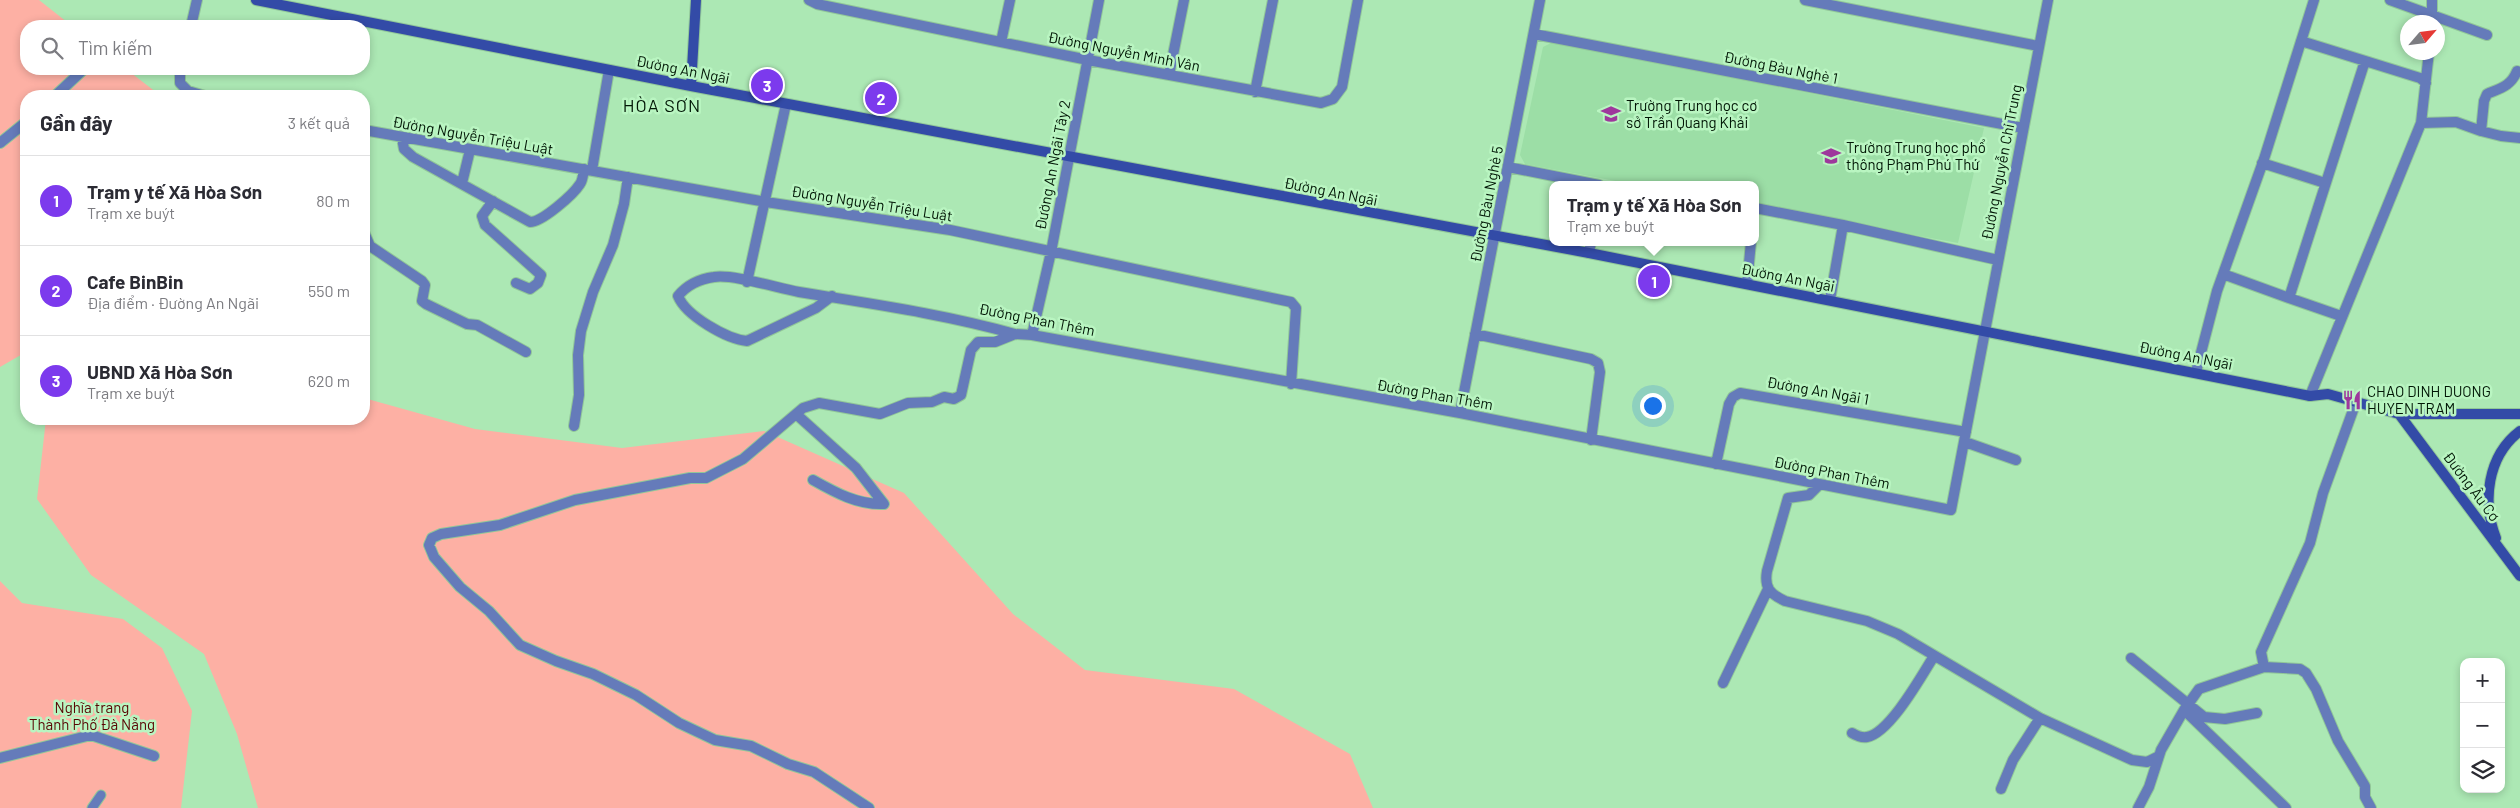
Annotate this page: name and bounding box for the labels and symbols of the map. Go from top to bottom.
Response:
north arrow [2400,15,2445,60]
street label: Đường Nguyễn Minh Vân [1046,27,1202,75]
street label: Đường Bàu Nghè 1 [1723,47,1839,87]
street label: Đường An Ngãi [635,51,731,87]
pin: 3 [751,66,783,104]
pin: 2 [865,79,897,117]
street label: Đường Nguyễn Chí Trung [1977,83,2025,241]
district label: HÒA SƠN [623,94,701,116]
place label: Trường Trung học cơ sở Trần Quang Khải [1626,96,1757,131]
street label: Đường An Ngãi Tây 2 [1031,99,1073,231]
school or university icon: Trường Trung học cơ sở Trần Quang Khải [1600,103,1622,125]
street label: Đường Nguyễn Triệu Luật [391,112,555,158]
place label: Trường Trung học phổ thông Phạm Phú Thứ [1846,138,1986,173]
street label: Đường Bàu Nghè 5 [1466,144,1506,264]
school or university icon: Trường Trung học phổ thông Phạm Phú Thứ [1820,145,1842,167]
street label: Đường An Ngãi [1283,173,1379,209]
street label: Đường Nguyễn Triệu Luật [790,181,954,225]
street label: Đường An Ngãi [1740,259,1836,295]
pin: 1 [1638,262,1670,300]
street label: Đường Phan Thêm [977,299,1097,339]
street label: Đường An Ngãi [2138,337,2234,373]
street label: Đường An Ngãi 1 [1766,372,1870,408]
street label: Đường Phan Thêm [1375,375,1495,413]
place label: CHAO DINH DUONG HUYEN TRAM [2367,382,2491,417]
restaurant icon: CHAO DINH DUONG HUYEN TRAM [2341,389,2363,411]
your location [1640,393,1666,419]
street label: Đường Âu Cơ [2440,448,2504,524]
street label: Đường Phan Thêm [1772,452,1892,492]
park label: Nghĩa trang Thành Phố Đà Nẵng [29,698,155,733]

